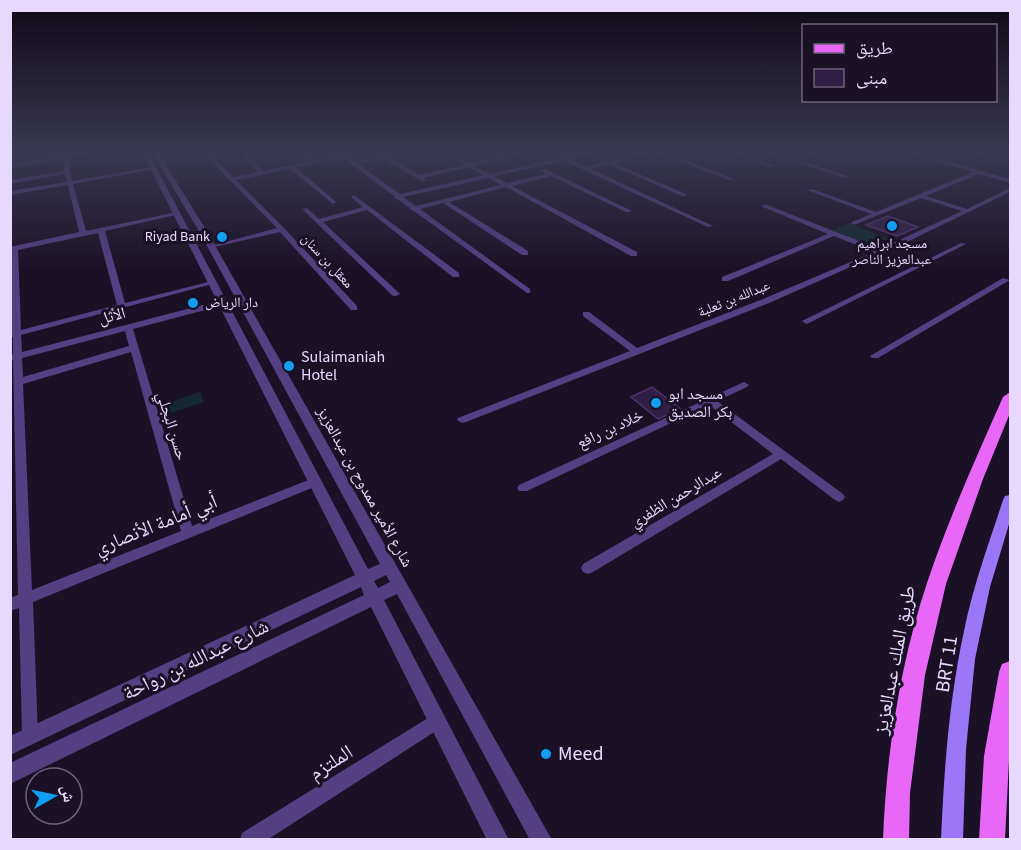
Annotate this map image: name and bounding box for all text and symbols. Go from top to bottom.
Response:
legend [802,24,997,102]
text: طريق [856,36,893,61]
text: مبنى [856,66,887,91]
marker: مسجد ابراهيم عبدالعزيز الناصر [885,219,899,233]
place label: Riyad Bank [145,227,210,247]
street label: معقل بن سنان [296,229,358,293]
marker: Riyad Bank [215,230,229,244]
place label: مسجد ابراهيم عبدالعزيز الناصر [851,234,932,270]
street label: عبدالله بن ثعلبة [695,276,773,322]
place label: دار الرياض [205,293,258,313]
marker: دار الرياض [186,296,200,310]
street label: الأثل [96,302,128,330]
place label: Sulaimaniah Hotel [301,346,385,386]
marker: Sulaimaniah Hotel [282,359,296,373]
place label: مسجد ابو بكر الصديق [668,383,732,423]
street label: حسن البجلي [150,389,193,463]
marker: مسجد ابو بكر الصديق [649,396,663,410]
street label: شارع الأمير ممدوح بن عبدالعزيز [311,402,418,571]
street label: خلاد بن رافع [573,404,647,454]
street label: عبدالرحمن الظفري [626,461,726,534]
street label: أبي أمامة الأنصاري [90,488,222,563]
street label: طريق الملك عبدالعزيز [867,583,923,738]
street label: شارع عبدالله بن رواحة [118,613,274,707]
street label: BRT 11 [929,633,965,695]
street label: الملتزم [304,739,358,787]
place label: Meed [558,740,603,768]
marker: Meed [539,747,553,761]
north arrow [24,766,84,826]
text: ش [56,784,80,804]

